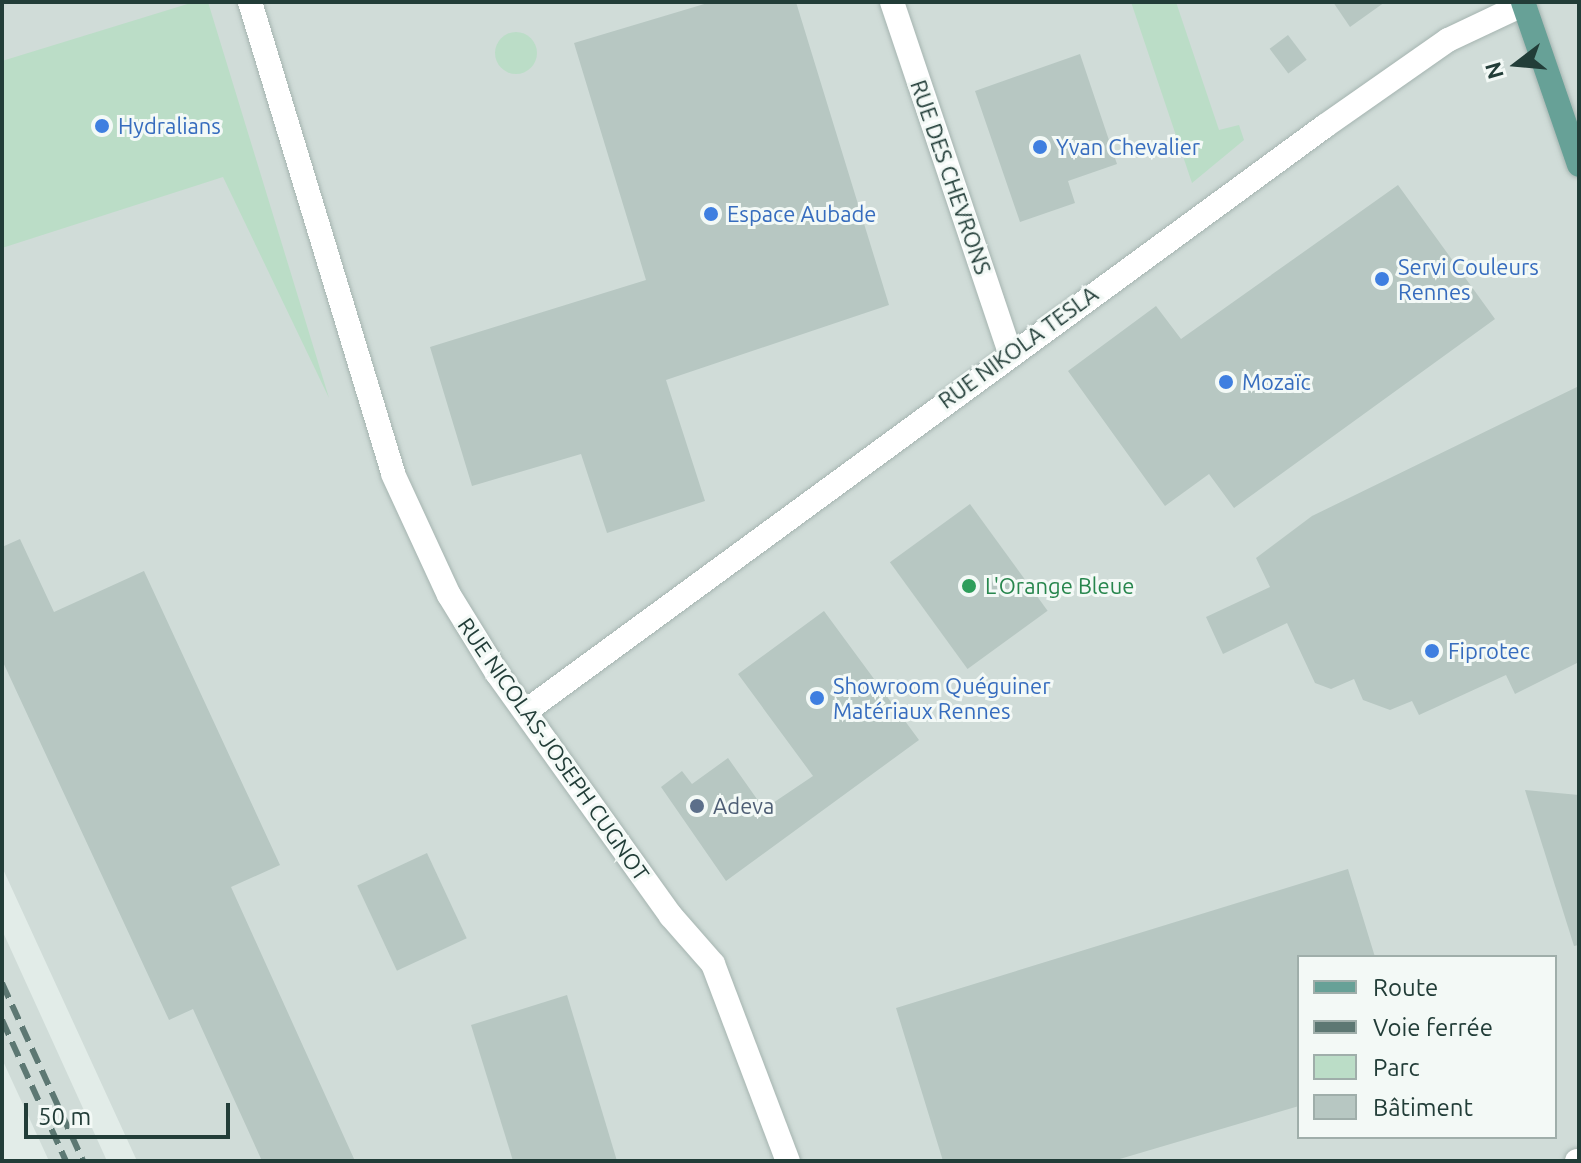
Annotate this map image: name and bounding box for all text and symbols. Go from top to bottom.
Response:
north arrow [1477,24,1557,104]
text: N [1479,59,1508,82]
street label: RUE DES CHEVRONS [905,76,997,278]
place label: Hydralians [118,113,221,139]
marker: Hydralians [93,117,111,135]
place label: Yvan Chevalier [1056,134,1200,160]
marker: Yvan Chevalier [1031,138,1049,156]
place label: Espace Aubade [727,201,876,227]
marker: Espace Aubade [702,205,720,223]
place label: Servi Couleurs Rennes [1398,253,1539,304]
marker: Servi Couleurs Rennes [1373,270,1391,288]
street label: RUE NIKOLA TESLA [933,280,1103,414]
place label: Mozaïc [1242,369,1311,395]
marker: Mozaïc [1217,373,1235,391]
place label: L'Orange Bleue [985,573,1134,599]
marker: L'Orange Bleue [960,577,978,595]
street label: RUE NICOLAS-JOSEPH CUGNOT [453,612,655,886]
place label: Fiprotec [1448,638,1530,664]
marker: Fiprotec [1423,642,1441,660]
place label: Showroom Quéguiner Matériaux Rennes [833,672,1050,724]
marker: Showroom Quéguiner Matériaux Rennes [808,689,826,707]
place label: Adeva [713,793,774,819]
marker: Adeva [688,797,706,815]
legend [1297,955,1557,1139]
text: Route [1373,974,1438,1001]
text: Voie ferrée [1373,1014,1493,1041]
text: Parc [1373,1054,1420,1081]
scale bar [28,1087,234,1137]
text: Bâtiment [1373,1094,1473,1121]
text: 50 m [38,1103,91,1130]

